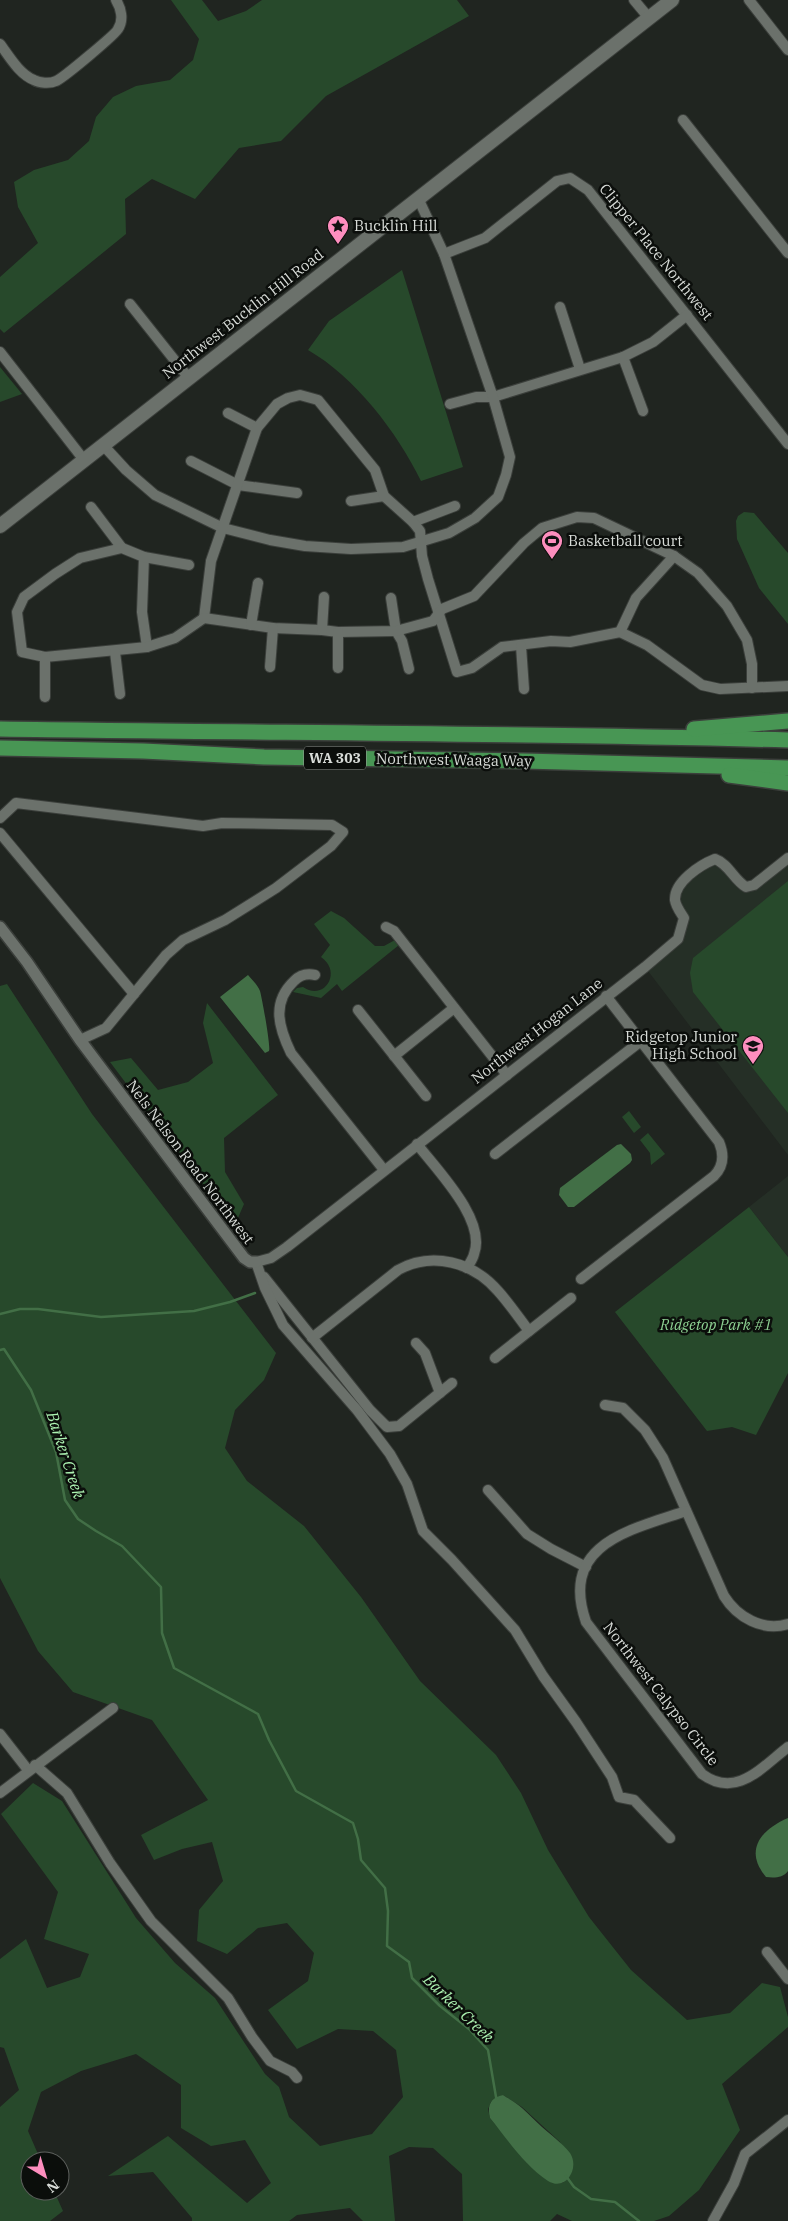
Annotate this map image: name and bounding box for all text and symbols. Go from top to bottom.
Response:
street label: Clipper Place Northwest [595,180,717,324]
place icon: Bucklin Hill [326,214,350,245]
place label: Bucklin Hill [354,216,438,235]
street label: Northwest Bucklin Hill Road [158,245,327,383]
sports icon: Basketball court [540,529,564,560]
place label: Basketball court [568,531,683,550]
road number: WA 303 [304,746,366,770]
street label: Northwest Waaga Way [376,749,532,770]
street label: Northwest Hogan Lane [467,973,606,1088]
place label: Ridgetop Junior High School [625,1027,737,1063]
school or university icon: Ridgetop Junior High School [741,1034,765,1065]
street label: Nels Nelson Road Northwest [122,1076,258,1248]
park label: Ridgetop Park #1 [659,1315,772,1334]
water label: Barker Creek [42,1408,90,1502]
street label: Northwest Calypso Circle [599,1618,723,1769]
water label: Barker Creek [419,1969,499,2047]
north arrow [20,2151,70,2201]
text: N [43,2176,63,2197]

